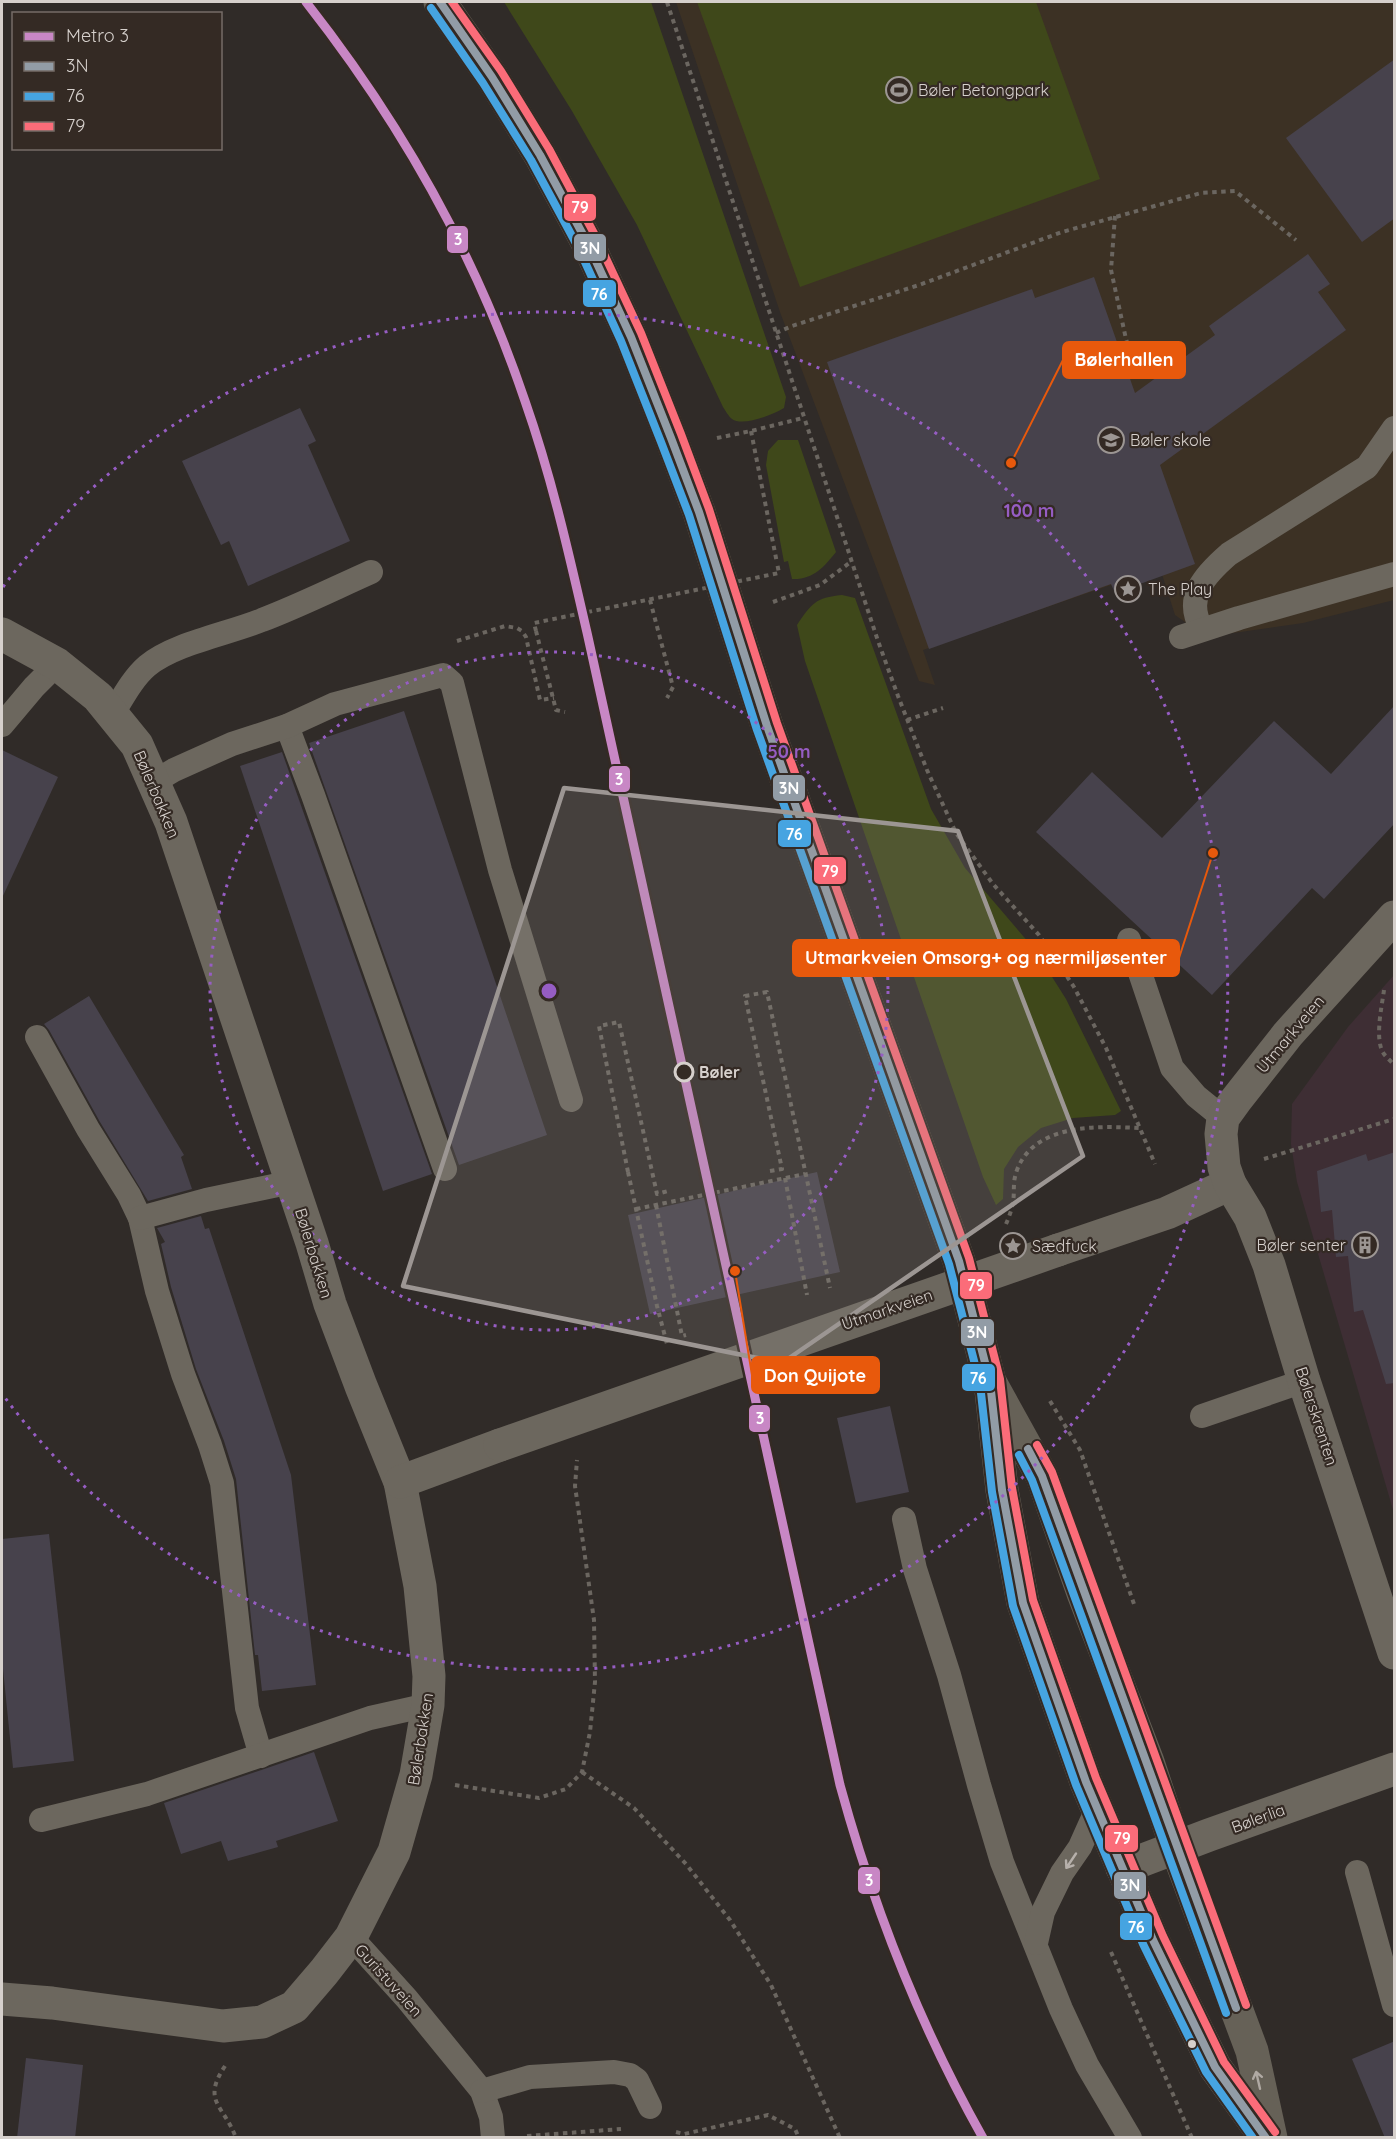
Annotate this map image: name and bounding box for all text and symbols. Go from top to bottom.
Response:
legend [12,12,222,150]
text: Metro 3 [66,24,129,47]
text: 3N [66,54,89,77]
sports icon: Bøler Betongpark [884,75,914,105]
place label: Bøler Betongpark [918,80,1049,100]
text: 76 [66,84,85,107]
text: 79 [66,114,85,137]
line badge: 79 [563,193,597,222]
text: 79 [571,197,589,217]
line badge: 3 [446,225,469,254]
text: 3 [454,229,462,249]
line badge: 3N [573,233,607,262]
text: 3N [580,238,600,258]
line badge: 76 [582,279,617,308]
text: 76 [590,284,608,304]
callout: Bølerhallen [1063,342,1185,378]
text: Bølerhallen [1075,348,1173,371]
school or university icon: Bøler skole [1096,425,1126,455]
place label: Bøler skole [1130,430,1211,450]
text: 100 m [1004,499,1054,522]
place icon: The Play [1113,574,1143,604]
place label: The Play [1148,579,1212,599]
text: 50 m [767,740,811,763]
street label: Bølerbakken [130,747,184,841]
line badge: 3 [608,765,631,793]
text: 3 [615,769,623,789]
line badge: 3N [772,774,806,802]
text: 3N [779,778,799,798]
line badge: 76 [777,819,812,848]
text: 76 [785,824,803,844]
line badge: 79 [813,856,847,885]
text: 79 [821,861,839,881]
callout: Utmarkveien Omsorg+ og nærmiljøsenter [793,940,1179,976]
text: Utmarkveien Omsorg+ og nærmiljøsenter [805,946,1167,969]
centre of rings [539,981,559,1001]
street label: Utmarkveien [1252,991,1328,1077]
marker: Bøler [674,1062,694,1082]
place label: Bøler [699,1062,740,1082]
street label: Bølerbakken [291,1206,337,1300]
building icon: Bøler senter [1350,1230,1380,1260]
place icon: Sædfuck [998,1231,1028,1261]
place label: Bøler senter [1256,1235,1346,1255]
place label: Sædfuck [1032,1236,1097,1256]
line badge: 79 [959,1271,993,1300]
text: 79 [967,1275,985,1295]
street label: Utmarkveien [839,1284,935,1334]
line badge: 3N [960,1318,995,1347]
text: 3N [967,1322,987,1342]
callout: Don Quijote [752,1357,879,1393]
line badge: 76 [961,1363,996,1392]
text: Don Quijote [764,1364,866,1387]
street label: Bølerskrenten [1292,1364,1342,1468]
text: 76 [969,1368,987,1388]
line badge: 3 [748,1404,771,1433]
text: 3 [756,1408,764,1428]
street label: Bølerbakken [403,1691,437,1787]
street label: Bølerlia [1228,1799,1288,1837]
line badge: 79 [1104,1824,1139,1853]
text: 79 [1113,1828,1131,1848]
one-way arrow [1064,1852,1077,1869]
line badge: 3 [857,1866,881,1895]
text: 3 [865,1870,873,1890]
line badge: 3N [1113,1871,1147,1900]
text: 3N [1120,1875,1140,1895]
line badge: 76 [1119,1912,1153,1941]
text: 76 [1127,1917,1145,1937]
street label: Guristuveien [351,1940,427,2020]
unlabelled marker [1186,2038,1198,2050]
one-way arrow [1252,2071,1264,2090]

